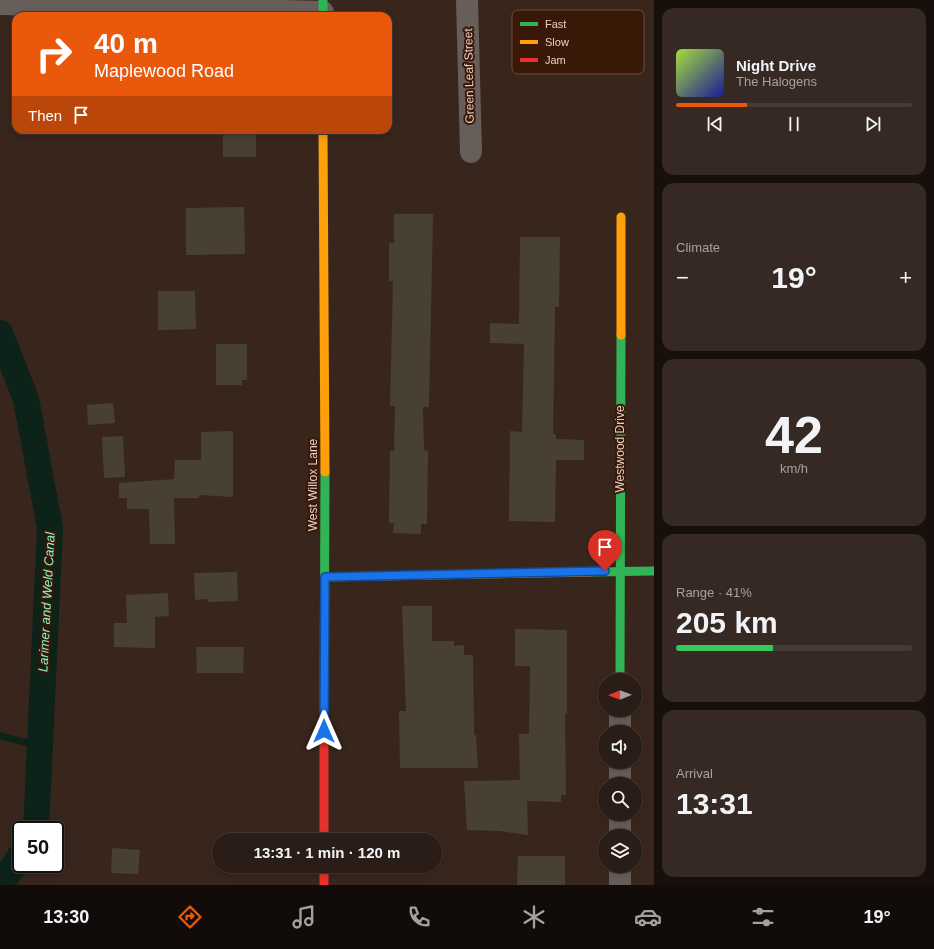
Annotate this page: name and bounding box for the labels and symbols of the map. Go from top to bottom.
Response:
legend [512,10,644,74]
text: Fast [545,18,566,30]
street label: Green Leaf Street [461,28,477,124]
text: Slow [545,36,569,48]
text: Jam [545,54,566,66]
street label: Westwood Drive [613,405,627,493]
street label: West Willox Lane [306,438,320,531]
pin [588,530,622,571]
water label: Larimer and Weld Canal [35,531,58,672]
north arrow [598,673,642,717]
position arrow [303,710,345,752]
speed limit sign: 50 [12,821,64,873]

